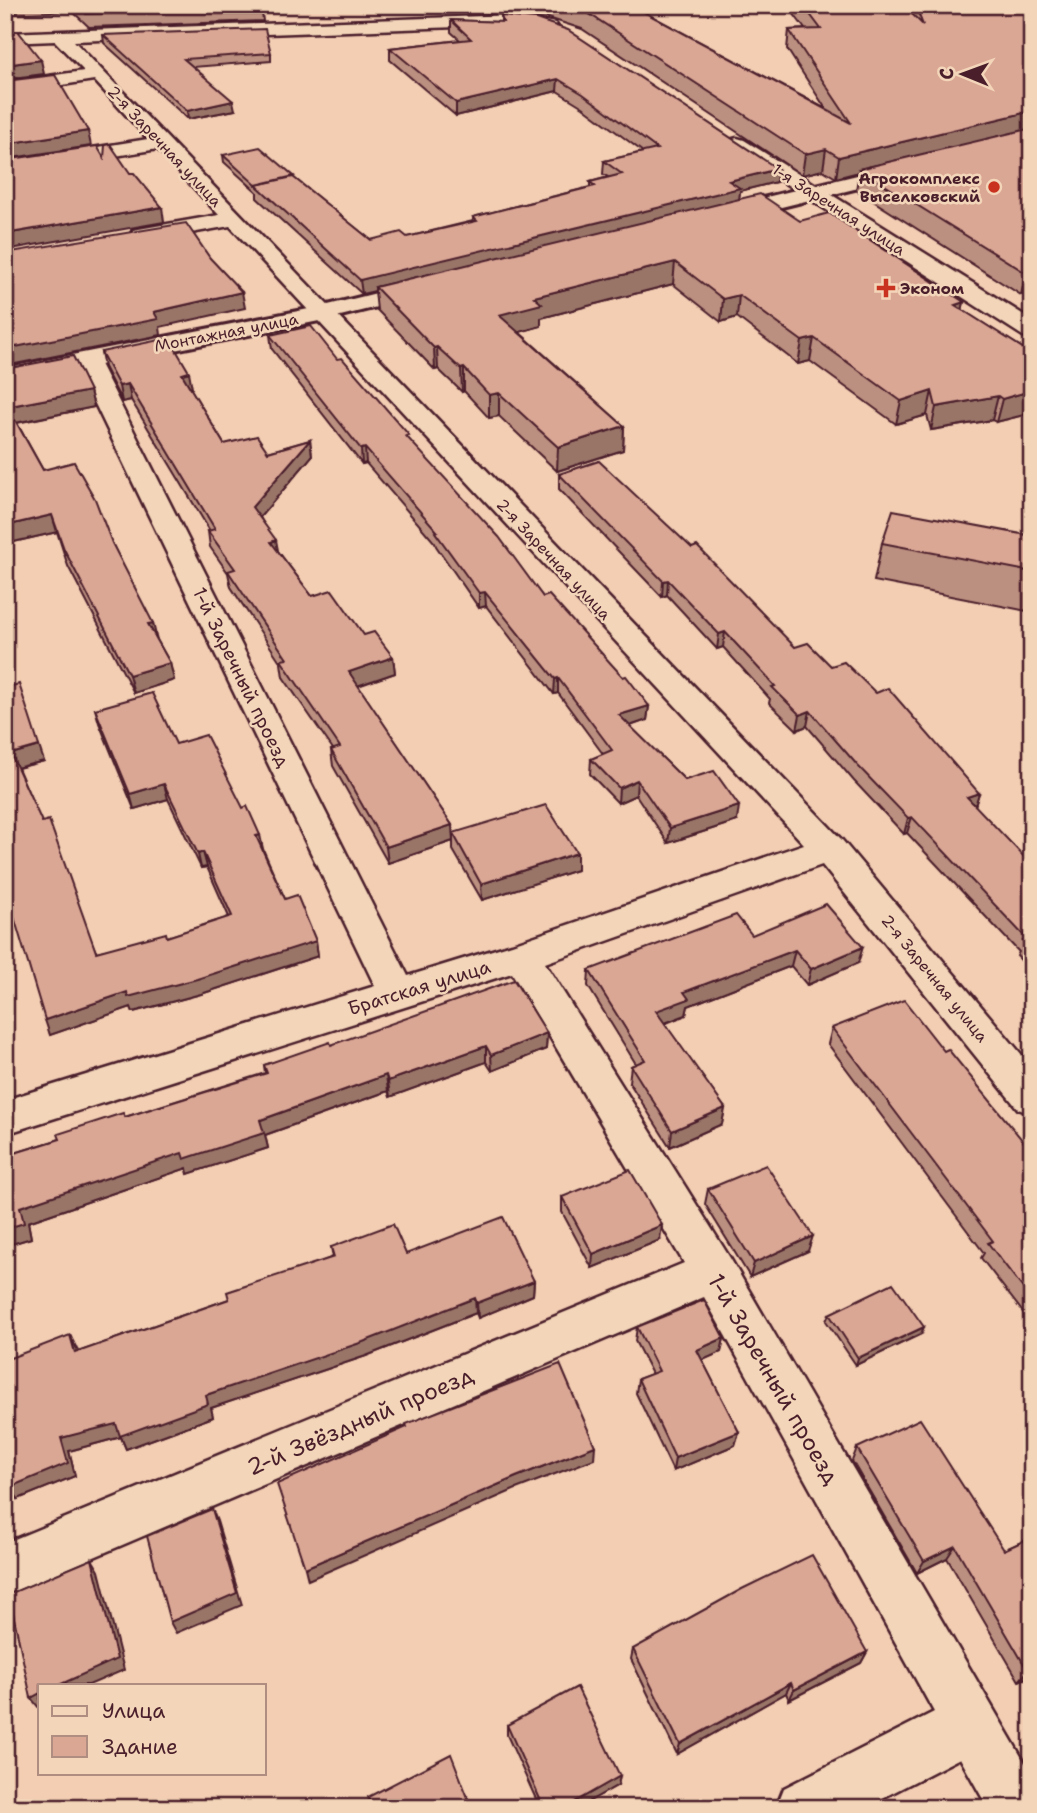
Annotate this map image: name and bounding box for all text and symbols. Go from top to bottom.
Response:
north arrow [928,38,998,108]
text: С [934,68,959,80]
street label: 2-я Заречная улица [103,81,226,212]
street label: 1-я Заречная улица [768,159,909,260]
place label: Агрокомплекс Выселковский [859,168,980,207]
marker: Агрокомплекс Выселковский [986,179,1002,195]
place label: Эконом [900,278,965,299]
marker: Эконом [878,280,894,296]
street label: Монтажная улица [152,308,300,357]
street label: 2-я Заречная улица [492,494,615,625]
street label: 1-й Заречный проезд [187,583,296,771]
street label: 2-я Заречная улица [877,910,993,1047]
street label: Братская улица [345,954,494,1021]
street label: 1-й Заречный проезд [701,1268,847,1490]
street label: 2-й Звёздный проезд [242,1360,478,1482]
legend [38,1684,266,1774]
text: Улица [102,1697,165,1725]
text: Здание [102,1733,178,1761]

